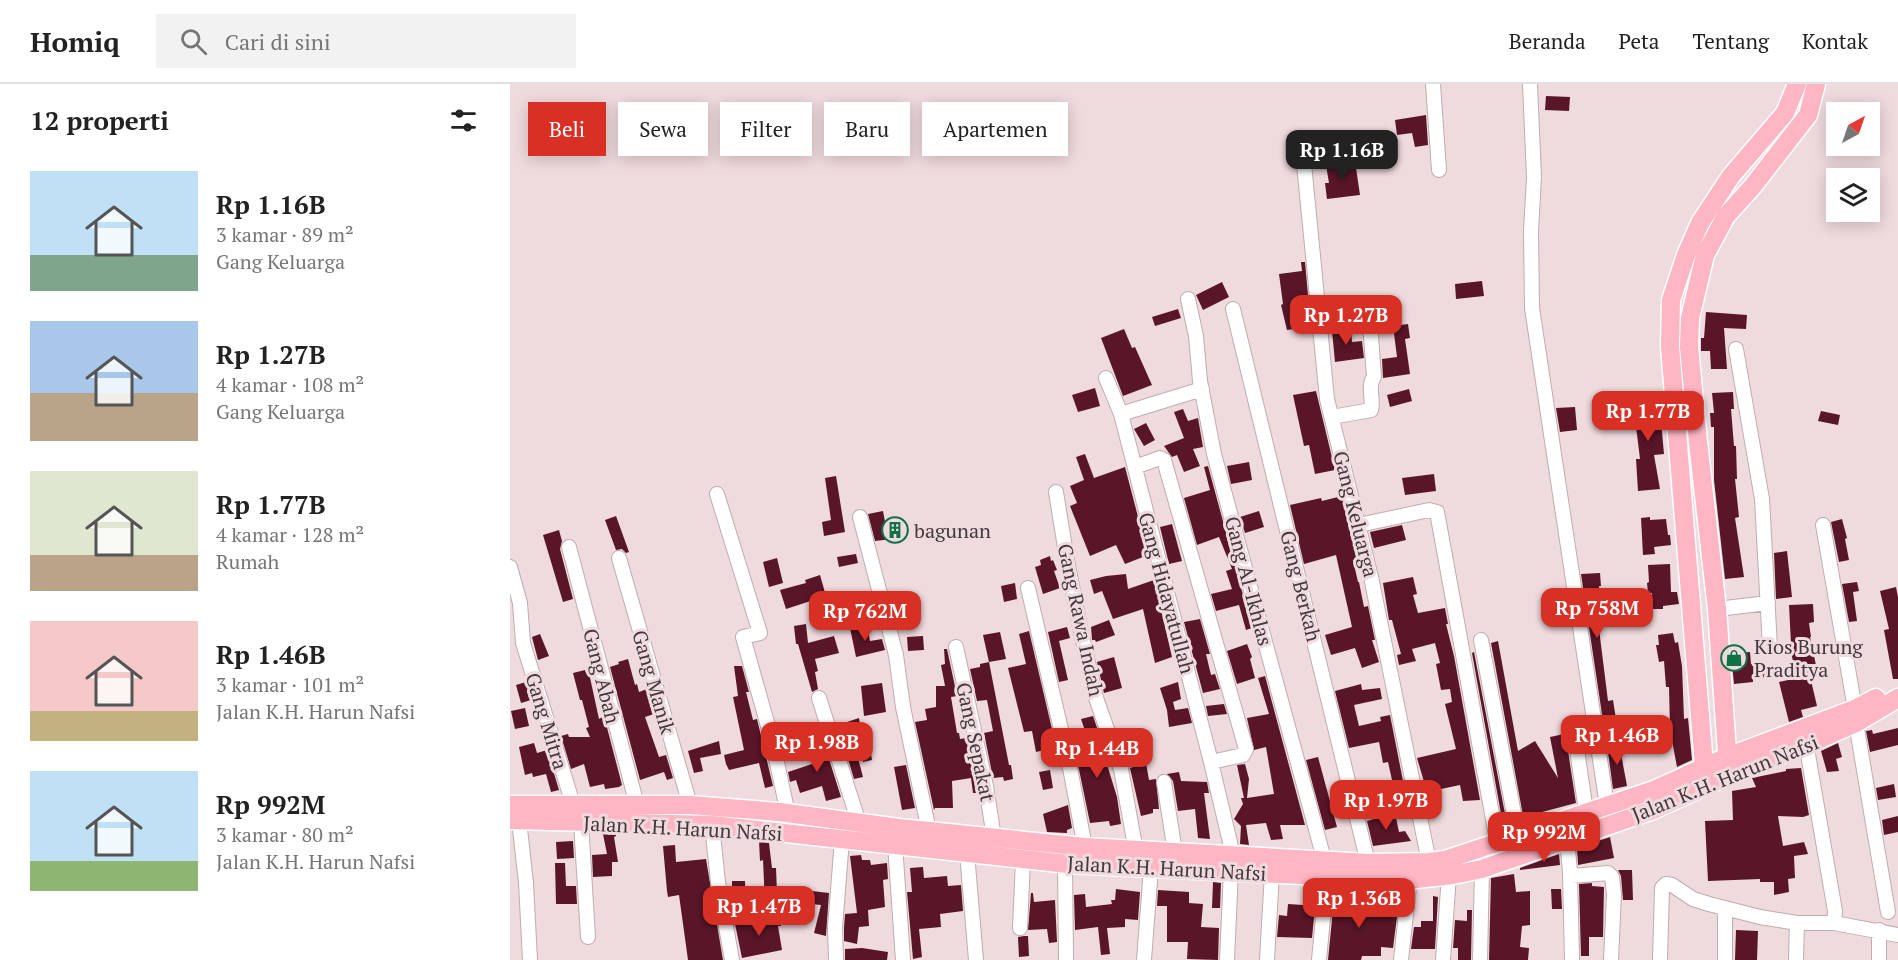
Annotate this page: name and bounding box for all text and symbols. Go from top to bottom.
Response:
search box [156,14,576,68]
text: Homiq [30,23,120,60]
icon: search [177,25,210,58]
text: Cari di sini [225,27,331,56]
text: Beranda [1509,27,1586,55]
text: Peta [1619,27,1659,55]
text: Tentang [1692,27,1769,55]
text: Kontak [1802,27,1868,55]
chip: Beli [528,102,606,156]
chip: Sewa [618,102,708,156]
chip: Filter [720,102,812,156]
chip: Baru [824,102,910,156]
chip: Apartemen [922,102,1068,156]
north arrow [1826,102,1880,156]
map controls [1826,102,1880,222]
text: 12 properti [30,103,169,137]
icon: filters [447,104,480,137]
pin: Rp 1.16B [1280,130,1404,181]
text: Rp 1.16B [1300,136,1384,163]
button: layers [1826,168,1880,222]
text: Rp 1.16B [216,187,326,221]
icon: home [78,195,150,267]
text: 3 kamar · 89 m² [216,221,354,248]
text: Gang Keluarga [216,248,345,275]
pin: Rp 1.27B [1284,295,1408,346]
text: Rp 1.27B [1304,301,1388,328]
text: Rp 1.27B [216,337,326,371]
icon: home [78,345,150,417]
text: 4 kamar · 108 m² [216,371,364,398]
pin: Rp 1.77B [1586,391,1710,442]
text: Rp 1.77B [1606,397,1690,424]
text: Gang Keluarga [216,398,345,425]
street label: Gang Keluarga [1327,448,1385,580]
text: Rp 1.77B [216,487,326,521]
icon: home [78,495,150,567]
street label: Gang Hidayatullah [1132,509,1202,677]
street label: Gang Al-Ikhlas [1219,513,1279,649]
building icon: bagunan [880,515,910,545]
place label: bagunan [914,517,991,544]
text: 4 kamar · 128 m² [216,521,364,548]
street label: Gang Berkah [1274,528,1328,644]
street label: Gang Rawa Indah [1052,541,1110,699]
text: Rumah [216,548,279,575]
pin: Rp 758M [1542,588,1652,639]
pin: Rp 762M [810,591,920,642]
text: Rp 758M [1555,594,1639,621]
text: Rp 762M [823,597,907,624]
street label: Gang Abah [577,626,627,727]
street label: Gang Manik [626,627,682,738]
place label: Kios Burung Praditya [1754,633,1863,683]
text: Rp 1.46B [216,637,326,671]
shop icon: Kios Burung Praditya [1719,643,1749,673]
icon: home [78,645,150,717]
street label: Gang Mitra [520,669,574,773]
text: 3 kamar · 101 m² [216,671,364,698]
street label: Gang Sepakat [950,680,1002,805]
text: Jalan K.H. Harun Nafsi [216,698,415,725]
pin: Rp 1.46B [1555,715,1679,766]
text: Rp 1.46B [1575,721,1659,748]
pin: Rp 1.98B [755,722,879,773]
text: Rp 1.98B [775,728,859,755]
pin: Rp 1.44B [1035,728,1159,779]
street label: Jalan K.H. Harun Nafsi [1628,728,1822,828]
text: Rp 1.44B [1055,734,1139,761]
pin: Rp 1.97B [1324,780,1448,831]
text: Rp 1.97B [1344,786,1428,813]
text: Rp 992M [216,787,325,821]
icon: home [78,795,150,867]
street label: Jalan K.H. Harun Nafsi [583,809,783,847]
pin: Rp 992M [1489,812,1599,863]
text: Rp 992M [1502,818,1586,845]
text: 3 kamar · 80 m² [216,821,354,848]
text: Jalan K.H. Harun Nafsi [216,848,415,875]
street label: Jalan K.H. Harun Nafsi [1067,849,1267,887]
pin: Rp 1.36B [1297,878,1421,929]
text: Rp 1.36B [1317,884,1401,911]
pin: Rp 1.47B [697,886,821,937]
text: Rp 1.47B [717,892,801,919]

